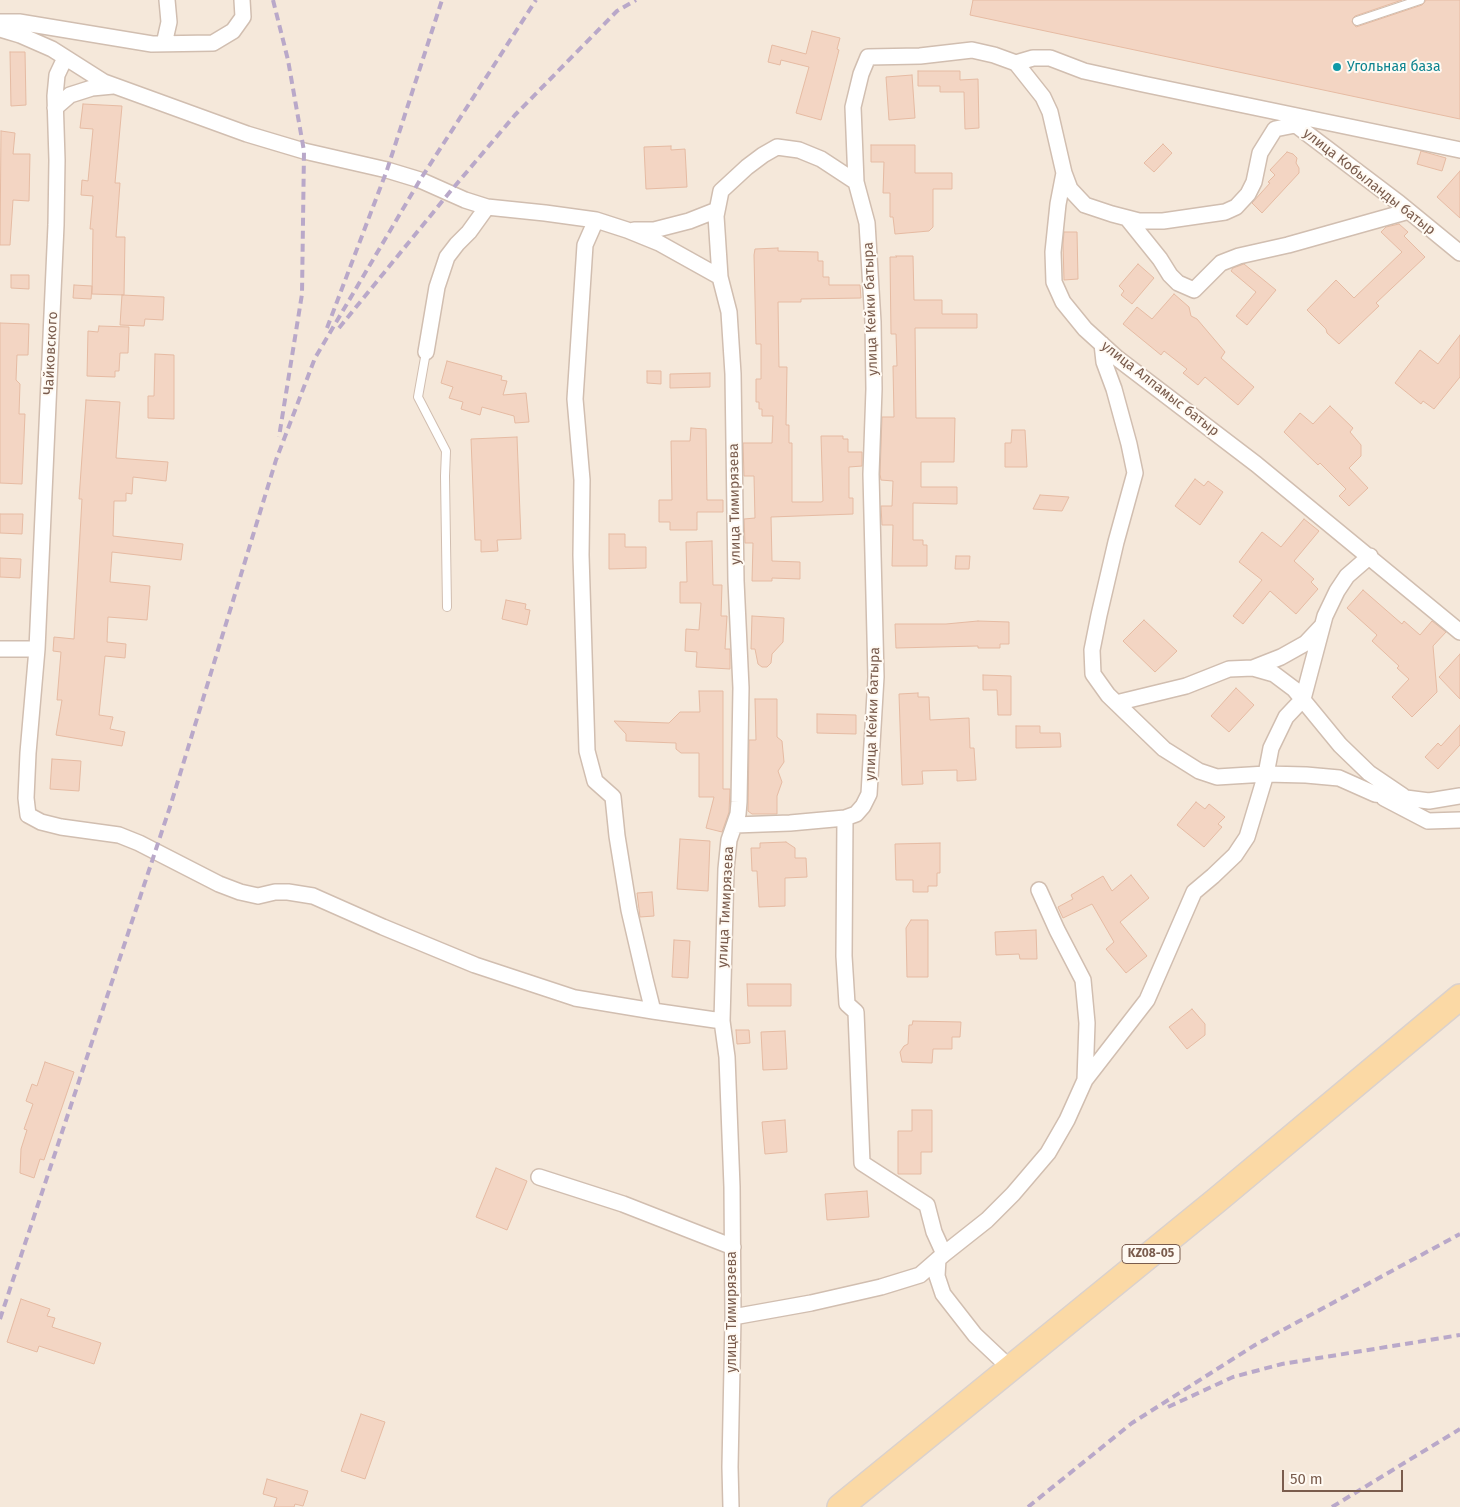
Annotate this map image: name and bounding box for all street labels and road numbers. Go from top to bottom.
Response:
street label: улица Кобыланды батыр [1299,125,1439,239]
street label: улица Кейки батыра [860,242,882,376]
street label: Чайковского [40,311,62,395]
street label: улица Алпамыс батыр [1098,338,1222,440]
street label: улица Тимирязева [726,443,744,565]
street label: улица Кейки батыра [862,647,884,781]
street label: улица Тимирязева [714,846,738,968]
road number: KZ08-05 [1122,1244,1180,1264]
street label: улица Тимирязева [724,1251,740,1373]

